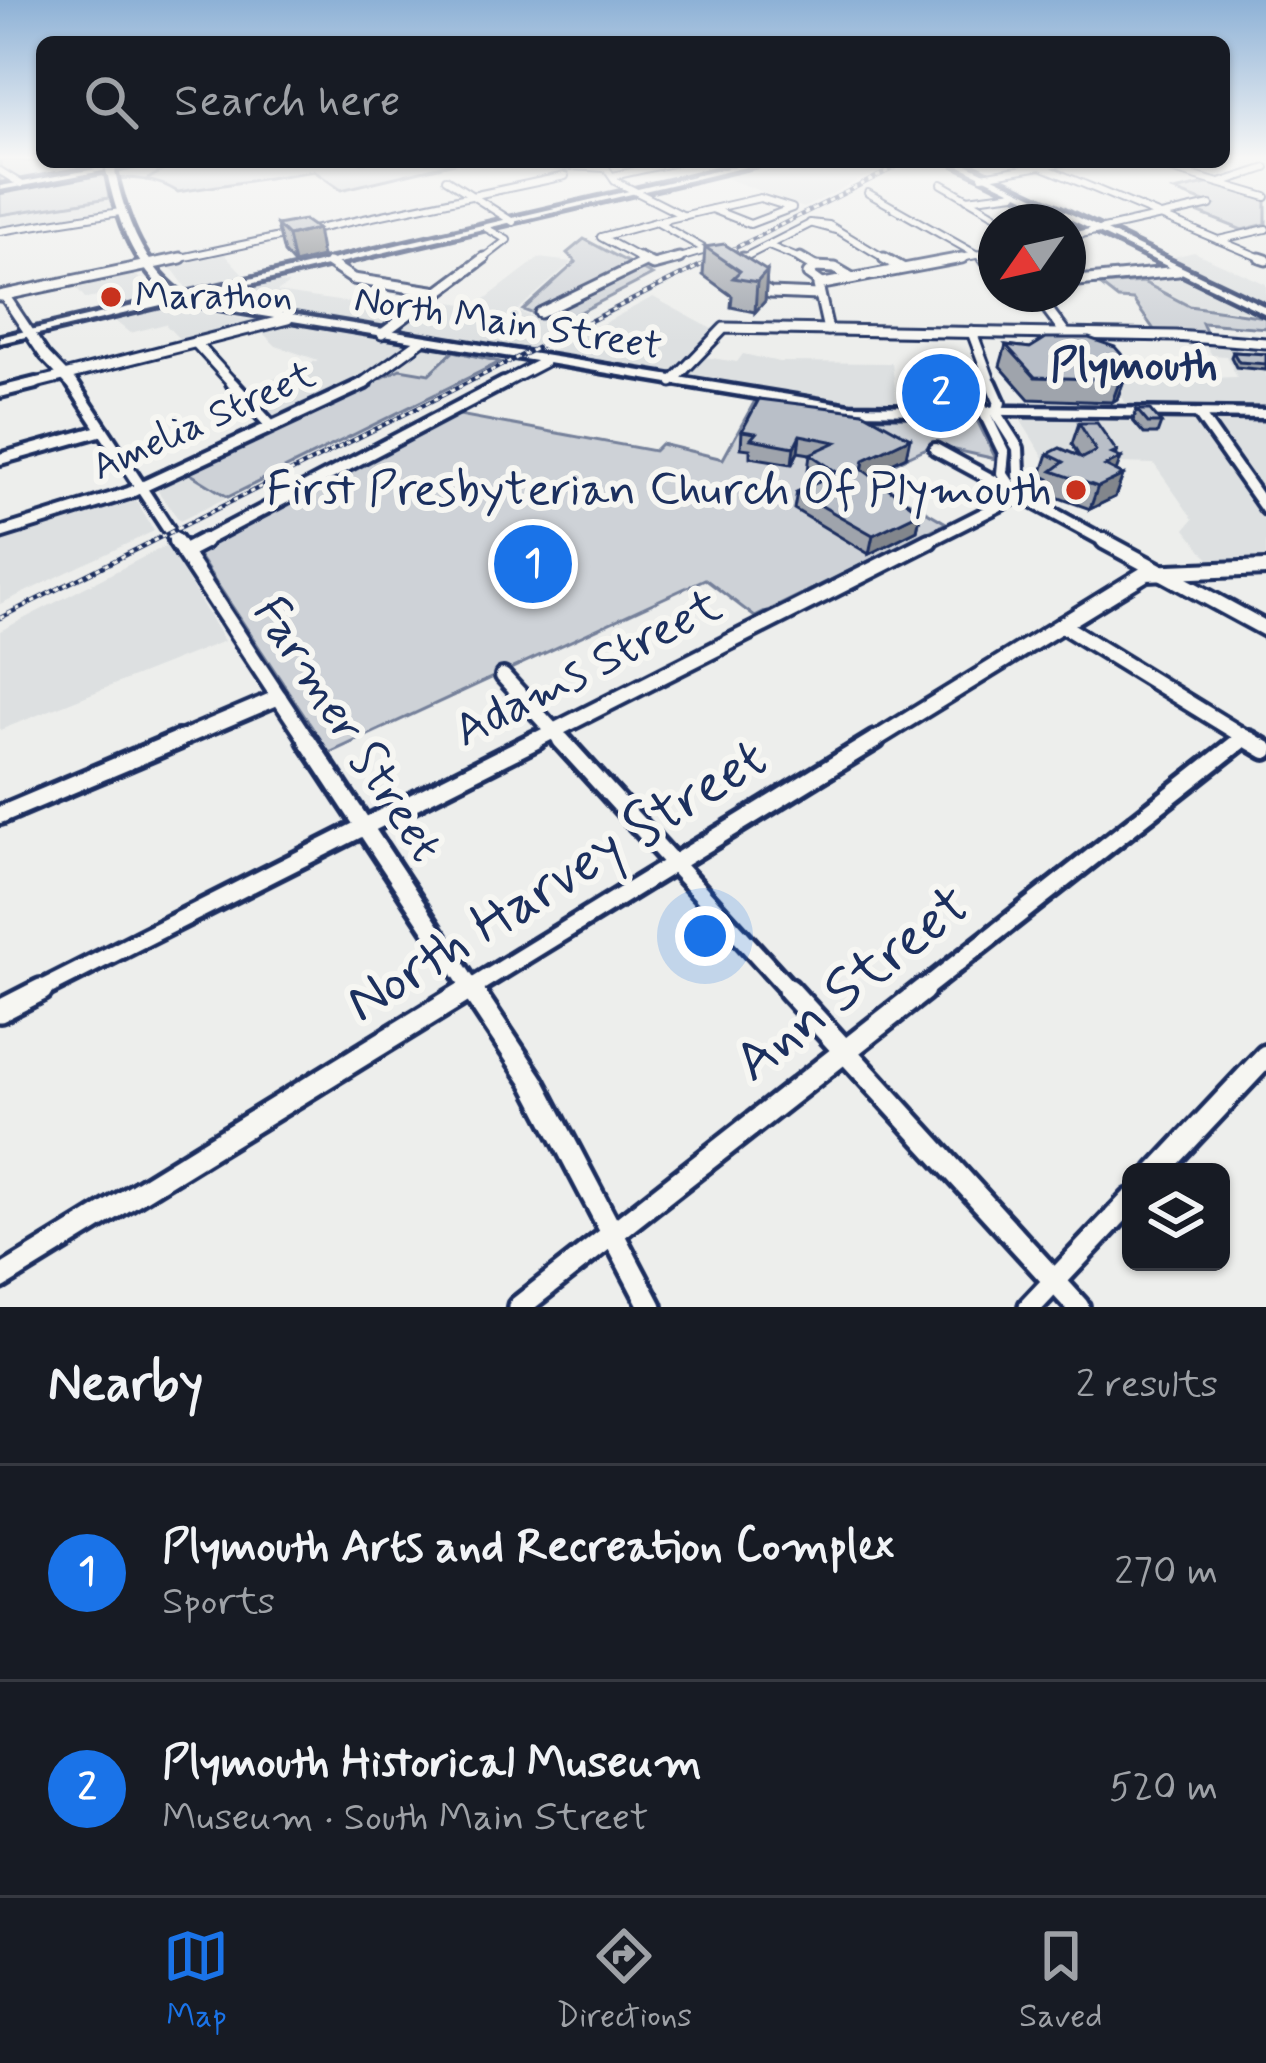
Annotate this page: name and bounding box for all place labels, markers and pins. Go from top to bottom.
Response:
place label: Marathon [135,272,292,323]
marker: Marathon [98,284,124,310]
pin: 2 [902,348,980,438]
place label: First Presbyterian Church Of Plymouth [266,459,1052,522]
marker: First Presbyterian Church Of Plymouth [1063,477,1089,503]
pin: 1 [494,519,572,609]

